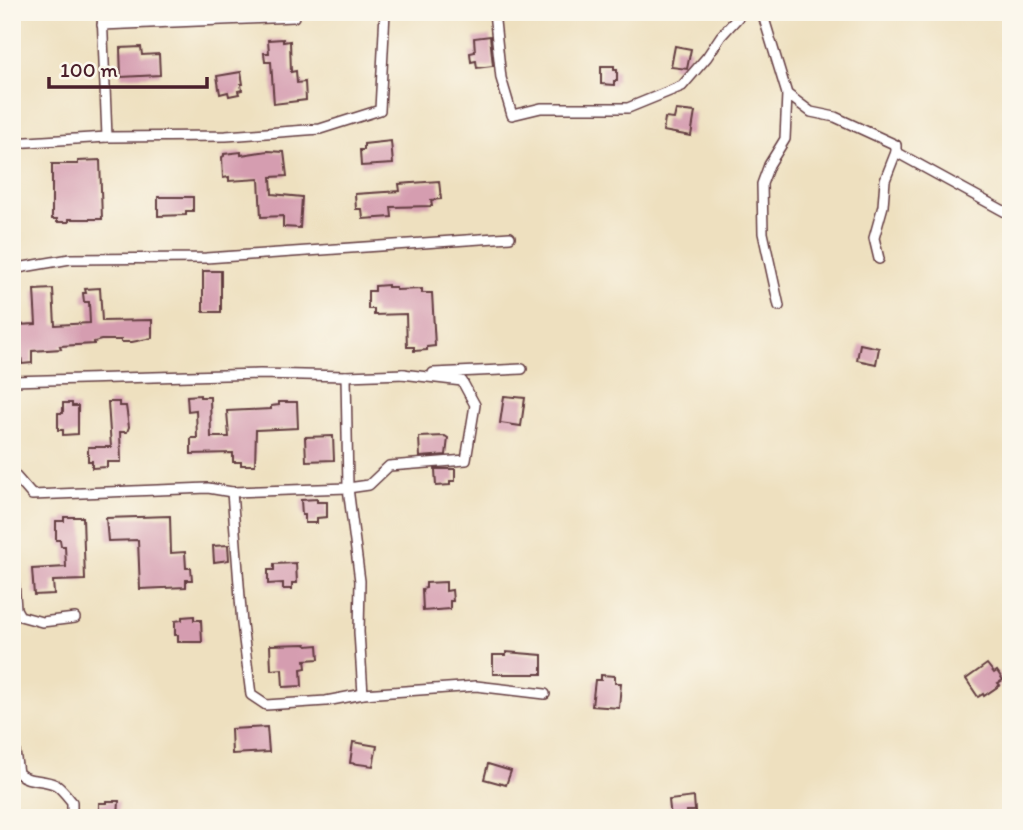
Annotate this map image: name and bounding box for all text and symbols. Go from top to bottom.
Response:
scale bar [49,46,206,90]
text: 100 m [60,57,118,82]

